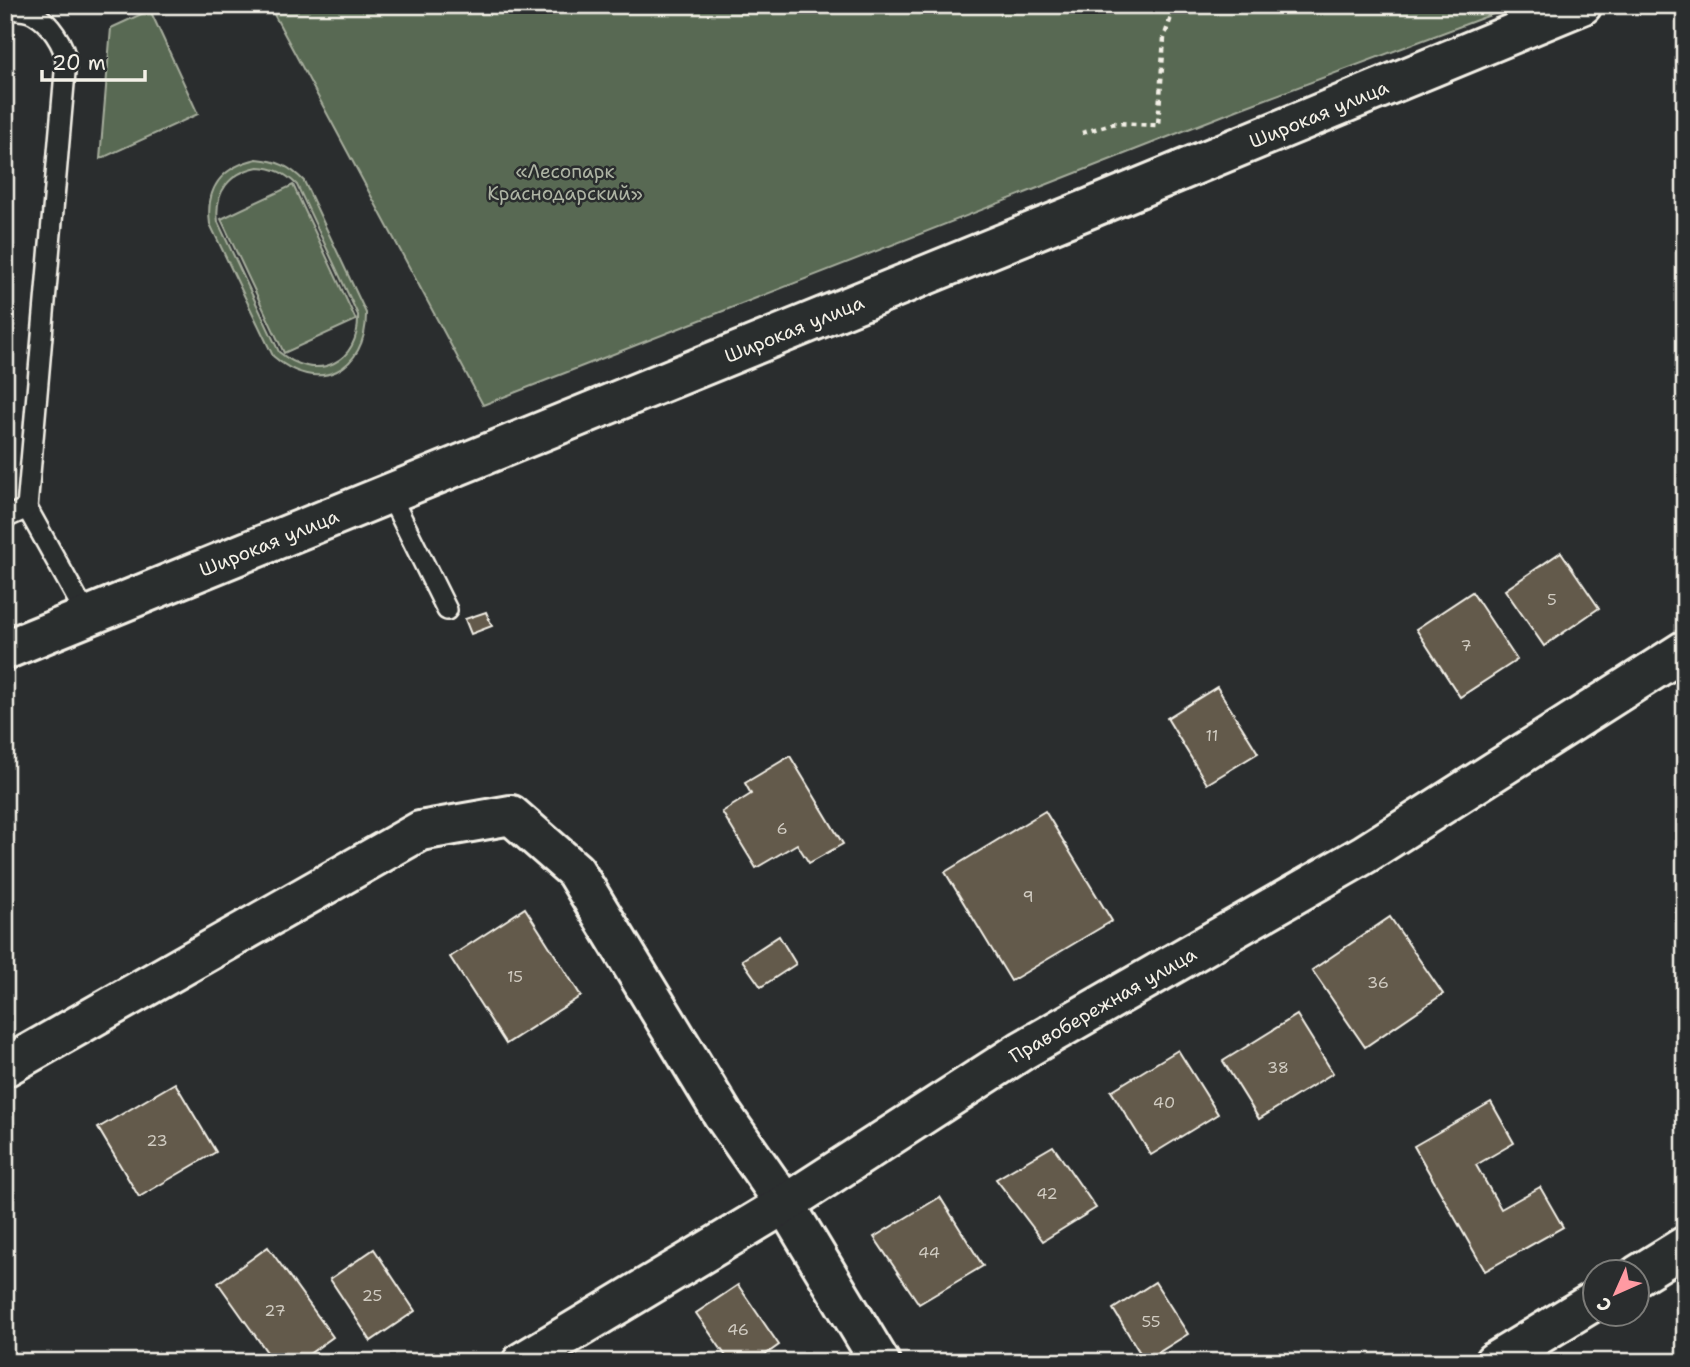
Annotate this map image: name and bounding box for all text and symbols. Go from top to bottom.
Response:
scale bar [42,38,145,82]
text: 20 m [52,49,106,77]
street label: Широкая улица [1245,74,1392,154]
park label: «Лесопарк Краснодарский» [487,159,643,206]
street label: Широкая улица [721,289,868,368]
street label: Широкая улица [196,503,343,582]
house number: 5 [1547,589,1557,610]
house number: 7 [1460,635,1472,656]
house number: 11 [1206,725,1218,746]
house number: 6 [776,818,788,839]
house number: 9 [1022,886,1034,907]
street label: Правобережная улица [1004,941,1201,1068]
house number: 15 [507,966,523,987]
house number: 36 [1367,972,1389,993]
house number: 38 [1267,1057,1289,1078]
house number: 40 [1153,1092,1175,1113]
house number: 23 [146,1130,168,1151]
house number: 42 [1036,1183,1058,1204]
house number: 44 [918,1242,940,1263]
north arrow [1582,1258,1652,1328]
house number: 25 [362,1285,382,1306]
text: С [1591,1292,1617,1318]
house number: 27 [264,1300,286,1321]
house number: 55 [1141,1311,1161,1332]
house number: 46 [727,1319,749,1340]

